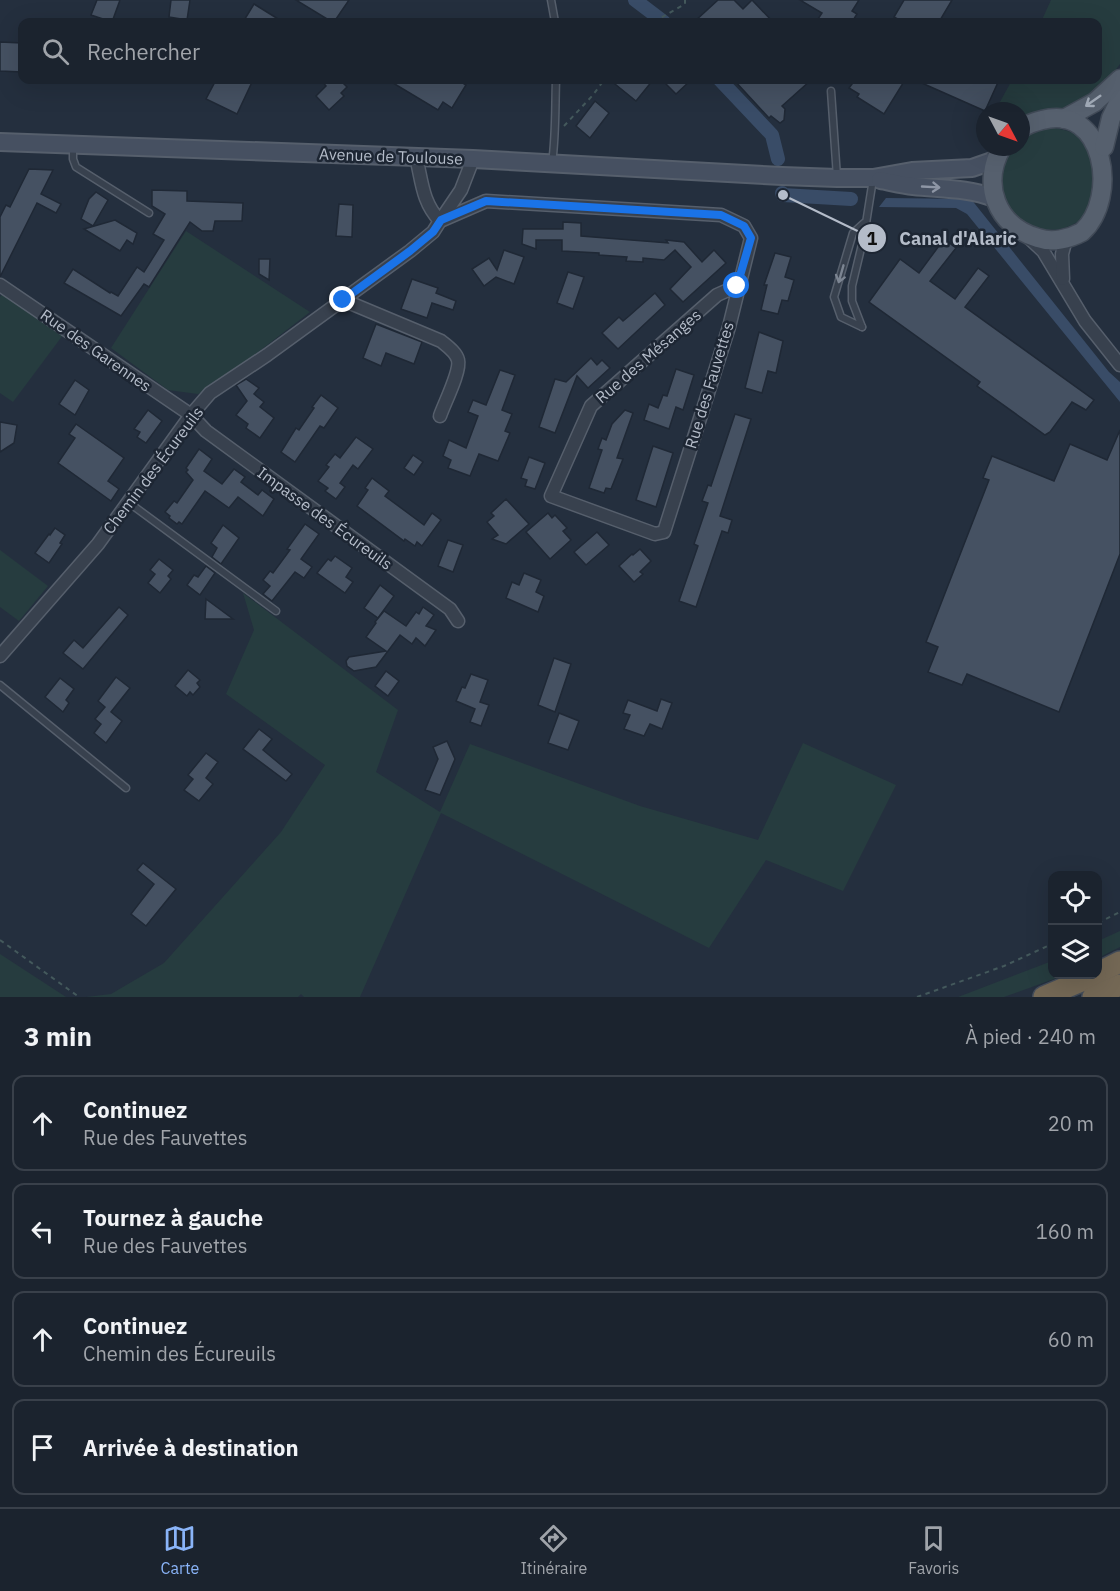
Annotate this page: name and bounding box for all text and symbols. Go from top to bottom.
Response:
search box [18,18,1102,84]
icon: search [39,35,72,68]
text: Rechercher [87,37,200,66]
one-way arrow [1086,95,1102,107]
north arrow [976,102,1030,156]
street label: Avenue de Toulouse [319,143,464,169]
one-way arrow [920,182,940,193]
callout: Canal d'Alaric [857,220,1028,256]
text: 1 [867,227,878,250]
text: Canal d'Alaric [899,227,1017,250]
one-way arrow [835,264,846,283]
route start [723,272,749,298]
route end [329,286,355,312]
street label: Rue des Garennes [37,304,155,396]
street label: Rue des Mésanges [591,305,705,407]
street label: Rue des Fauvettes [680,319,738,451]
street label: Chemin des Écureuils [98,402,207,538]
street label: Impasse des Écureuils [254,461,397,574]
map controls [1048,871,1102,979]
button: locate [1048,871,1102,925]
button: layers [1048,925,1102,979]
text: 3 min [24,1019,92,1053]
text: À pied · 240 m [965,1023,1096,1050]
text: Continuez [83,1095,187,1124]
icon: ahead [26,1107,59,1140]
text: 20 m [1048,1110,1094,1137]
text: Rue des Fauvettes [83,1124,247,1151]
text: Tournez à gauche [83,1203,263,1232]
icon: left [26,1215,59,1248]
text: 160 m [1036,1218,1094,1245]
text: Rue des Fauvettes [83,1232,247,1259]
text: Continuez [83,1311,187,1340]
icon: ahead [26,1323,59,1356]
text: 60 m [1048,1326,1094,1353]
text: Chemin des Écureuils [83,1340,276,1367]
icon: arrive [26,1431,59,1464]
text: Arrivée à destination [83,1433,299,1462]
tab: Carte [161,1522,199,1578]
tab: Itinéraire [520,1522,587,1578]
tab: Favoris [908,1522,959,1578]

